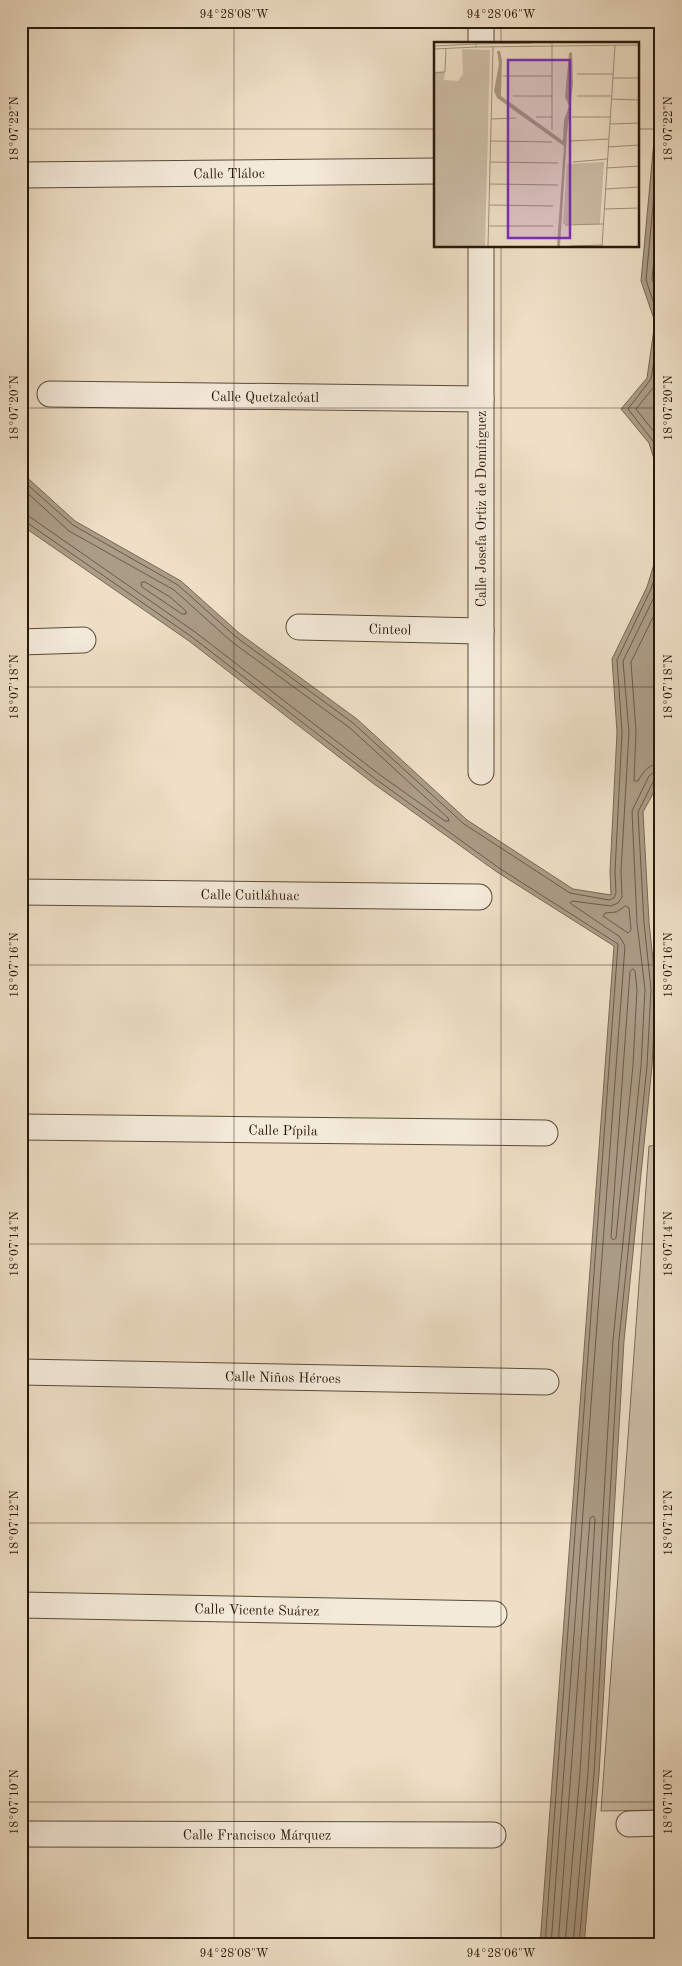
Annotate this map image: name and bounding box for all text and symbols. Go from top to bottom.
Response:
text: 94°28'08"W [199,9,269,21]
text: 94°28'06"W [466,9,536,21]
inset map [434,42,640,248]
text: 18°07'22"N [9,96,21,162]
text: 18°07'22"N [663,96,675,162]
street label: Calle Tláloc [193,167,265,181]
text: 18°07'20"N [9,375,21,441]
text: 18°07'20"N [663,375,675,441]
street label: Calle Quetzalcóatl [211,390,319,405]
street label: Calle Josefa Ortiz de Domínguez [475,411,489,607]
street label: Cinteol [368,623,412,637]
text: 18°07'18"N [9,654,21,720]
text: 18°07'18"N [663,654,675,720]
street label: Calle Cuitláhuac [201,888,299,903]
text: 18°07'16"N [9,932,21,998]
text: 18°07'16"N [663,932,675,998]
street label: Calle Pípila [248,1124,318,1138]
text: 18°07'14"N [9,1211,21,1277]
text: 18°07'14"N [663,1211,675,1277]
street label: Calle Niños Héroes [225,1370,341,1386]
text: 18°07'12"N [9,1490,21,1556]
text: 18°07'12"N [663,1490,675,1556]
street label: Calle Vicente Suárez [194,1602,320,1619]
text: 18°07'10"N [9,1769,21,1835]
text: 18°07'10"N [663,1769,675,1835]
street label: Calle Francisco Márquez [183,1828,331,1843]
text: 94°28'08"W [199,1948,269,1960]
text: 94°28'06"W [466,1948,536,1960]

